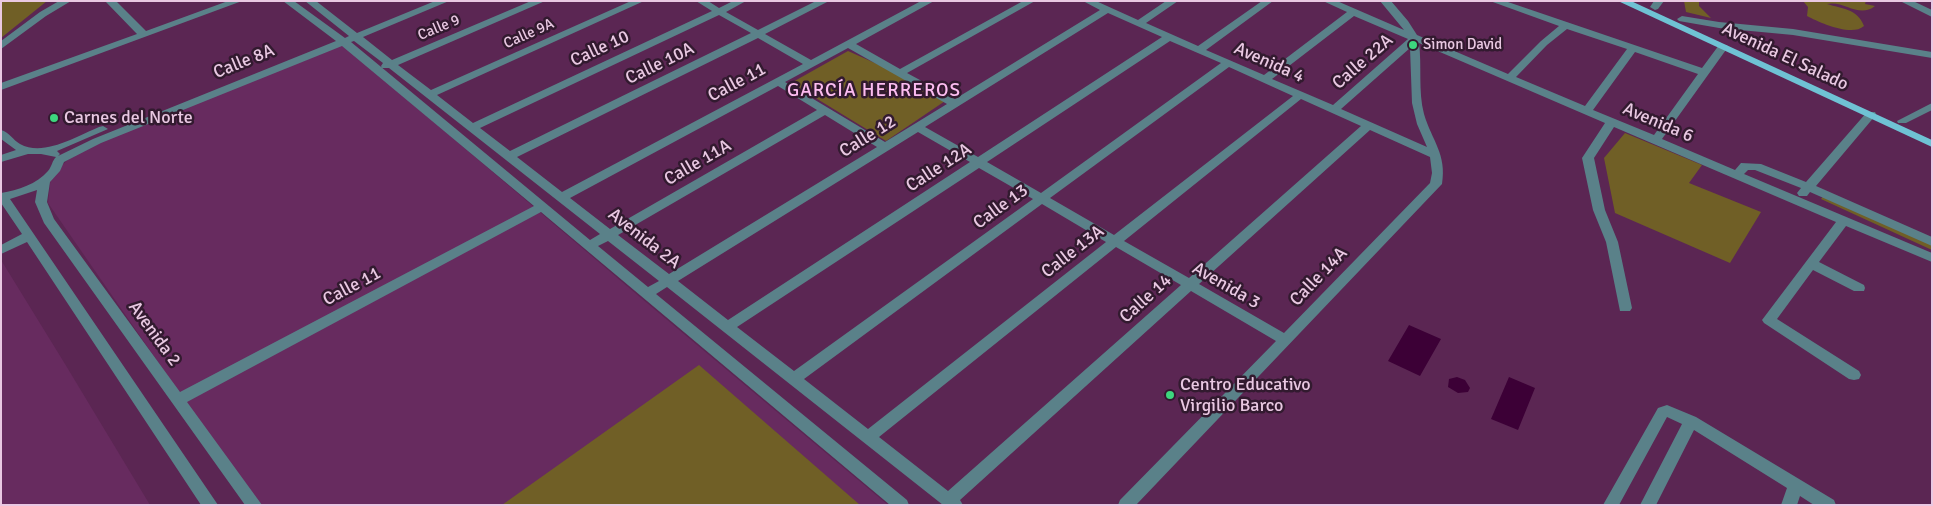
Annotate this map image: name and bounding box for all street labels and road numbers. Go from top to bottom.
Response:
street label: Calle 9 [415,11,463,45]
street label: Calle 9A [501,15,557,53]
street label: Avenida El Salado [1718,18,1852,96]
street label: Calle 10 [567,26,633,72]
street label: Calle 22A [1328,30,1398,94]
street label: Calle 10A [622,38,698,90]
street label: Avenida 4 [1230,38,1308,88]
street label: Calle 8A [210,40,278,84]
street label: Calle 11 [704,59,770,107]
street label: Avenida 6 [1619,98,1697,148]
street label: Calle 12 [836,111,900,163]
street label: Calle 11A [661,135,735,191]
street label: Calle 12A [902,139,976,197]
street label: Calle 13 [969,180,1033,234]
street label: Avenida 2A [604,204,684,274]
street label: Calle 13A [1037,221,1109,283]
street label: Calle 14A [1286,243,1352,311]
street label: Avenida 3 [1188,258,1264,314]
street label: Calle 11 [319,263,385,311]
street label: Calle 14 [1116,270,1176,328]
street label: Avenida 2 [123,297,185,371]

